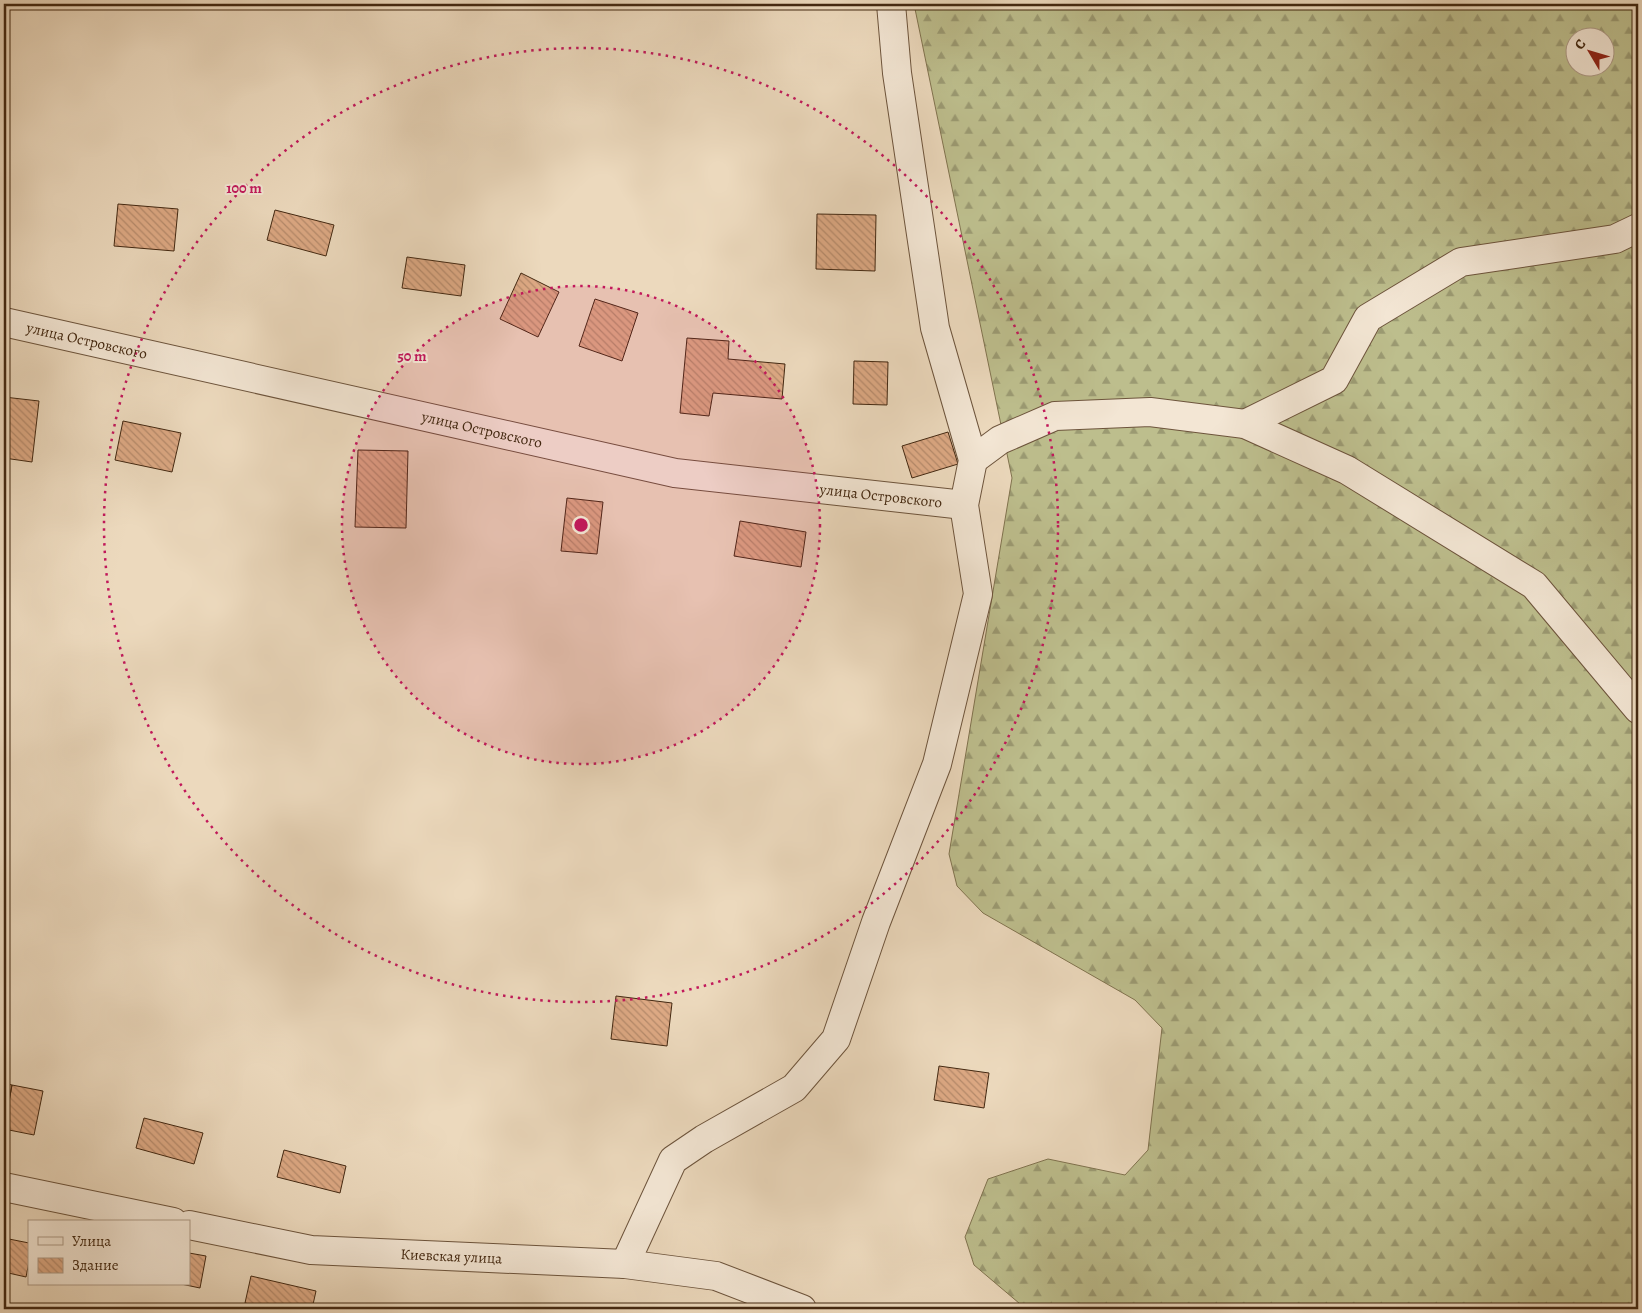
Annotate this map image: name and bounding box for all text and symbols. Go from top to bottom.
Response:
north arrow [1564,28,1614,78]
text: С [1570,35,1591,54]
text: 100 m [226,178,262,198]
street label: улица Островского [24,317,149,364]
text: 50 m [397,346,427,366]
street label: улица Островского [419,406,544,453]
street label: улица Островского [818,479,943,513]
centre of rings [572,516,590,534]
legend [28,1220,190,1286]
text: Улица [72,1231,111,1251]
street label: Киевская улица [400,1244,503,1269]
text: Здание [72,1255,119,1275]

